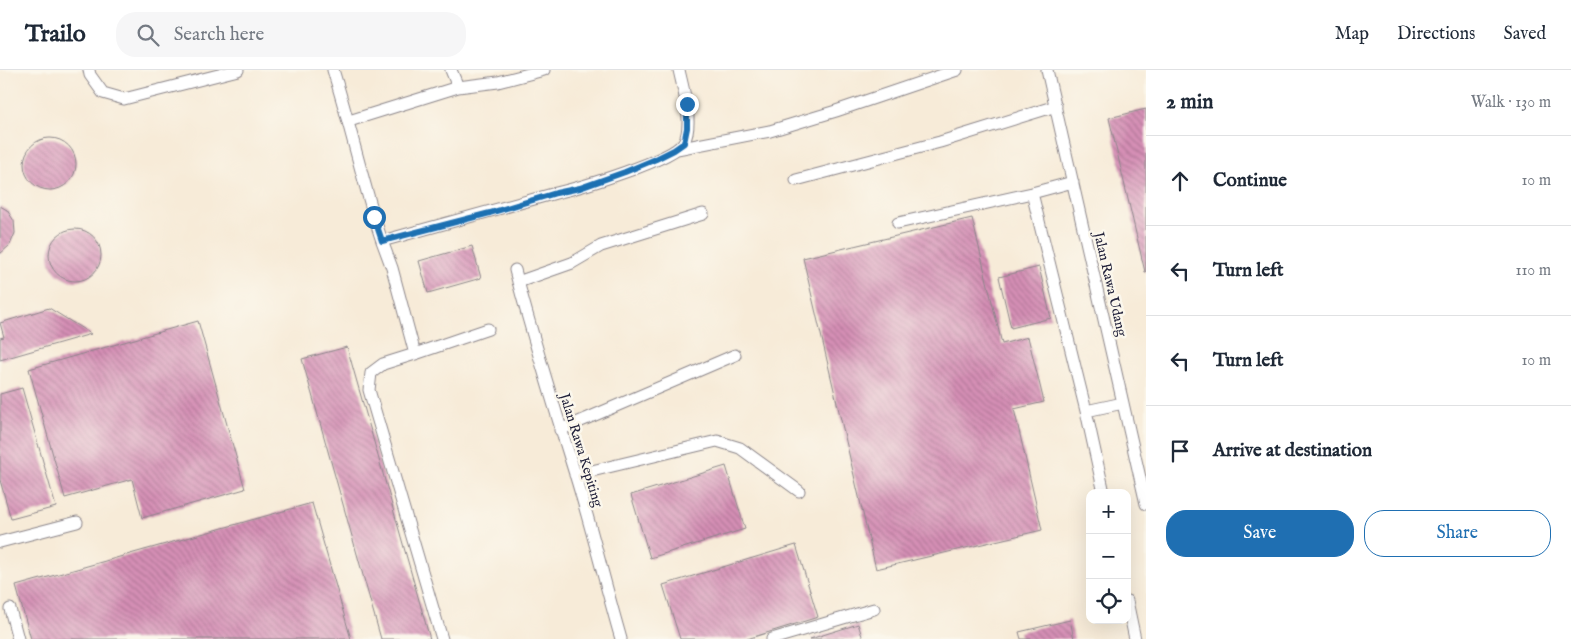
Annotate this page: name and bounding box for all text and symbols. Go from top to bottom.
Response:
search box [116,12,466,57]
text: Trailo [25,19,86,50]
icon: search [134,21,162,49]
text: Search here [174,23,264,47]
text: Map [1335,23,1369,46]
text: Directions [1397,23,1475,46]
text: Saved [1503,23,1546,46]
text: 2 min [1166,89,1213,116]
route end [676,93,699,116]
text: Walk · 130 m [1471,93,1551,113]
icon: ahead [1166,167,1194,195]
text: Continue [1213,169,1287,193]
text: 10 m [1521,171,1551,191]
route start [363,206,386,229]
street label: Jalan Rawa Udang [1089,228,1131,339]
icon: left [1166,257,1194,285]
text: Turn left [1213,259,1284,283]
text: 110 m [1515,261,1551,281]
icon: left [1166,347,1194,375]
text: Turn left [1213,349,1284,373]
text: 10 m [1521,351,1551,371]
street label: Jalan Rawa Kepiting [555,389,607,510]
icon: arrive [1166,437,1194,465]
text: Arrive at destination [1213,439,1372,463]
map controls [1086,489,1131,624]
button: + [1086,489,1131,534]
button: Save [1166,510,1354,557]
button: Share [1364,510,1551,557]
button: − [1086,534,1131,579]
button: locate [1086,579,1131,624]

